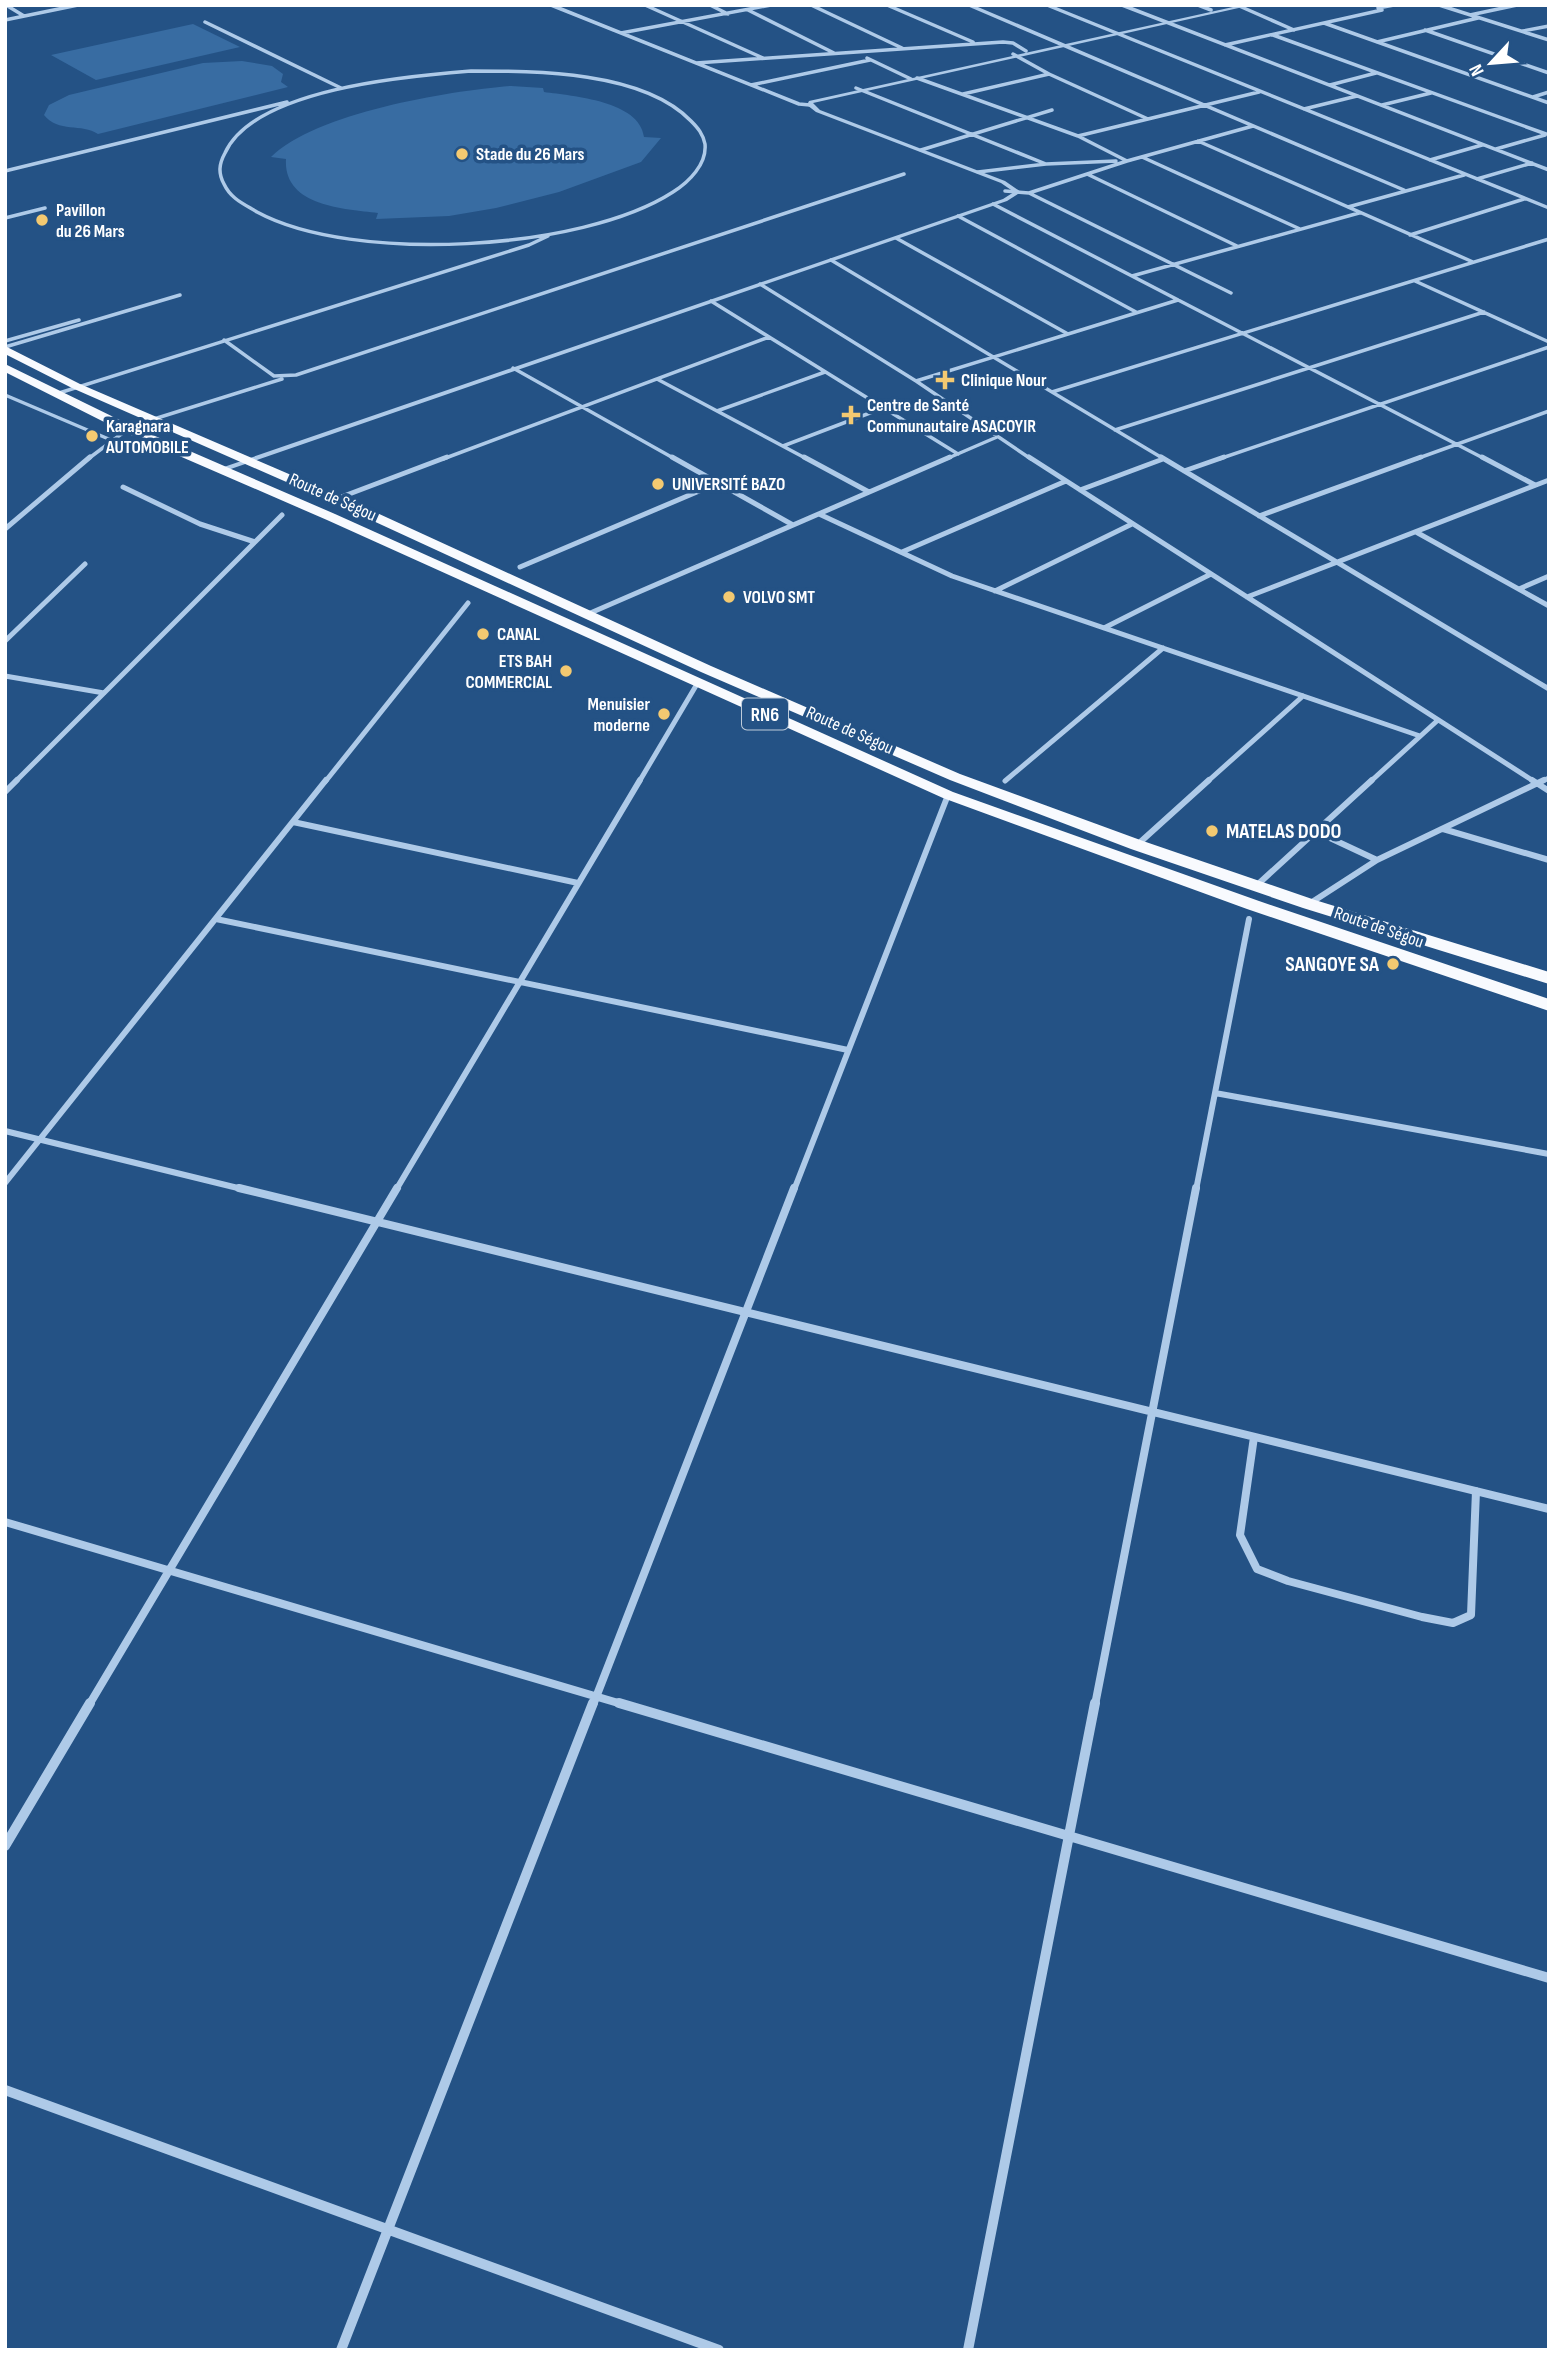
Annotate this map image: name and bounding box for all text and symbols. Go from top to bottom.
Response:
north arrow [1456,28,1526,98]
text: N [1465,60,1490,79]
place label: Stade du 26 Mars [476,144,585,165]
marker: Stade du 26 Mars [454,146,470,162]
place label: Pavillon du 26 Mars [56,200,125,242]
marker: Pavillon du 26 Mars [34,212,50,228]
marker: Clinique Nour [935,370,955,390]
place label: Clinique Nour [961,370,1047,391]
place label: Centre de Santé Communautaire ASACOYIR [867,395,1036,437]
marker: Centre de Santé Communautaire ASACOYIR [841,405,861,425]
place label: Karagnara AUTOMOBILE [105,416,189,458]
marker: Karagnara AUTOMOBILE [84,428,100,444]
street label: Route de Ségou [286,469,380,526]
place label: UNIVERSITÉ BAZO [672,474,785,495]
marker: UNIVERSITÉ BAZO [650,476,666,492]
place label: VOLVO SMT [743,587,815,608]
marker: VOLVO SMT [721,589,737,605]
place label: CANAL [497,624,540,645]
marker: CANAL [475,626,491,642]
place label: ETS BAH COMMERCIAL [465,651,552,693]
marker: ETS BAH COMMERCIAL [558,663,574,679]
place label: Menuisier moderne [588,694,650,736]
road number: RN6 [742,698,788,730]
street label: Route de Ségou [803,702,897,759]
marker: Menuisier moderne [656,706,672,722]
place label: MATELAS DODO [1226,819,1341,844]
marker: MATELAS DODO [1204,823,1220,839]
street label: Route de Ségou [1331,902,1426,953]
place label: SANGOYE SA [1285,952,1380,977]
marker: SANGOYE SA [1385,956,1401,972]

